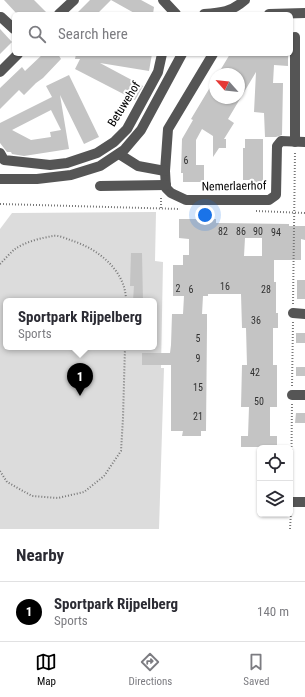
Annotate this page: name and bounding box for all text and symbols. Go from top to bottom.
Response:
search box [12,12,293,56]
icon: search [26,23,48,45]
text: Search here [58,25,128,43]
north arrow [209,68,245,104]
street label: Betuwehof [105,79,143,129]
house number: 6 [184,155,189,166]
street label: Nemerlaerhof [201,178,267,194]
your location [195,205,215,225]
house number: 82 [218,226,228,237]
house number: 86 [236,226,246,237]
house number: 90 [253,226,263,237]
house number: 94 [271,227,281,238]
house number: 16 [220,281,230,292]
house number: 2 [176,283,181,294]
house number: 6 [189,284,194,295]
house number: 28 [261,284,271,295]
popup [3,298,157,350]
text: Sportpark Rijpelberg [18,308,142,326]
house number: 36 [251,315,261,326]
text: Sports [18,326,52,341]
house number: 5 [196,333,201,344]
house number: 9 [196,353,201,364]
pin: 1 [67,363,93,396]
house number: 42 [250,367,260,378]
house number: 15 [193,382,203,393]
house number: 50 [254,396,264,407]
house number: 21 [193,411,203,422]
map controls [257,445,293,517]
button: locate [257,445,293,481]
button: layers [257,481,293,517]
text: Nearby [16,545,64,565]
text: Sportpark Rijpelberg [54,595,178,613]
text: 1 [26,604,32,619]
text: 140 m [257,604,289,619]
text: Sports [54,613,88,628]
tab: Map [35,651,57,688]
tab: Directions [128,651,172,688]
tab: Saved [243,651,270,688]

